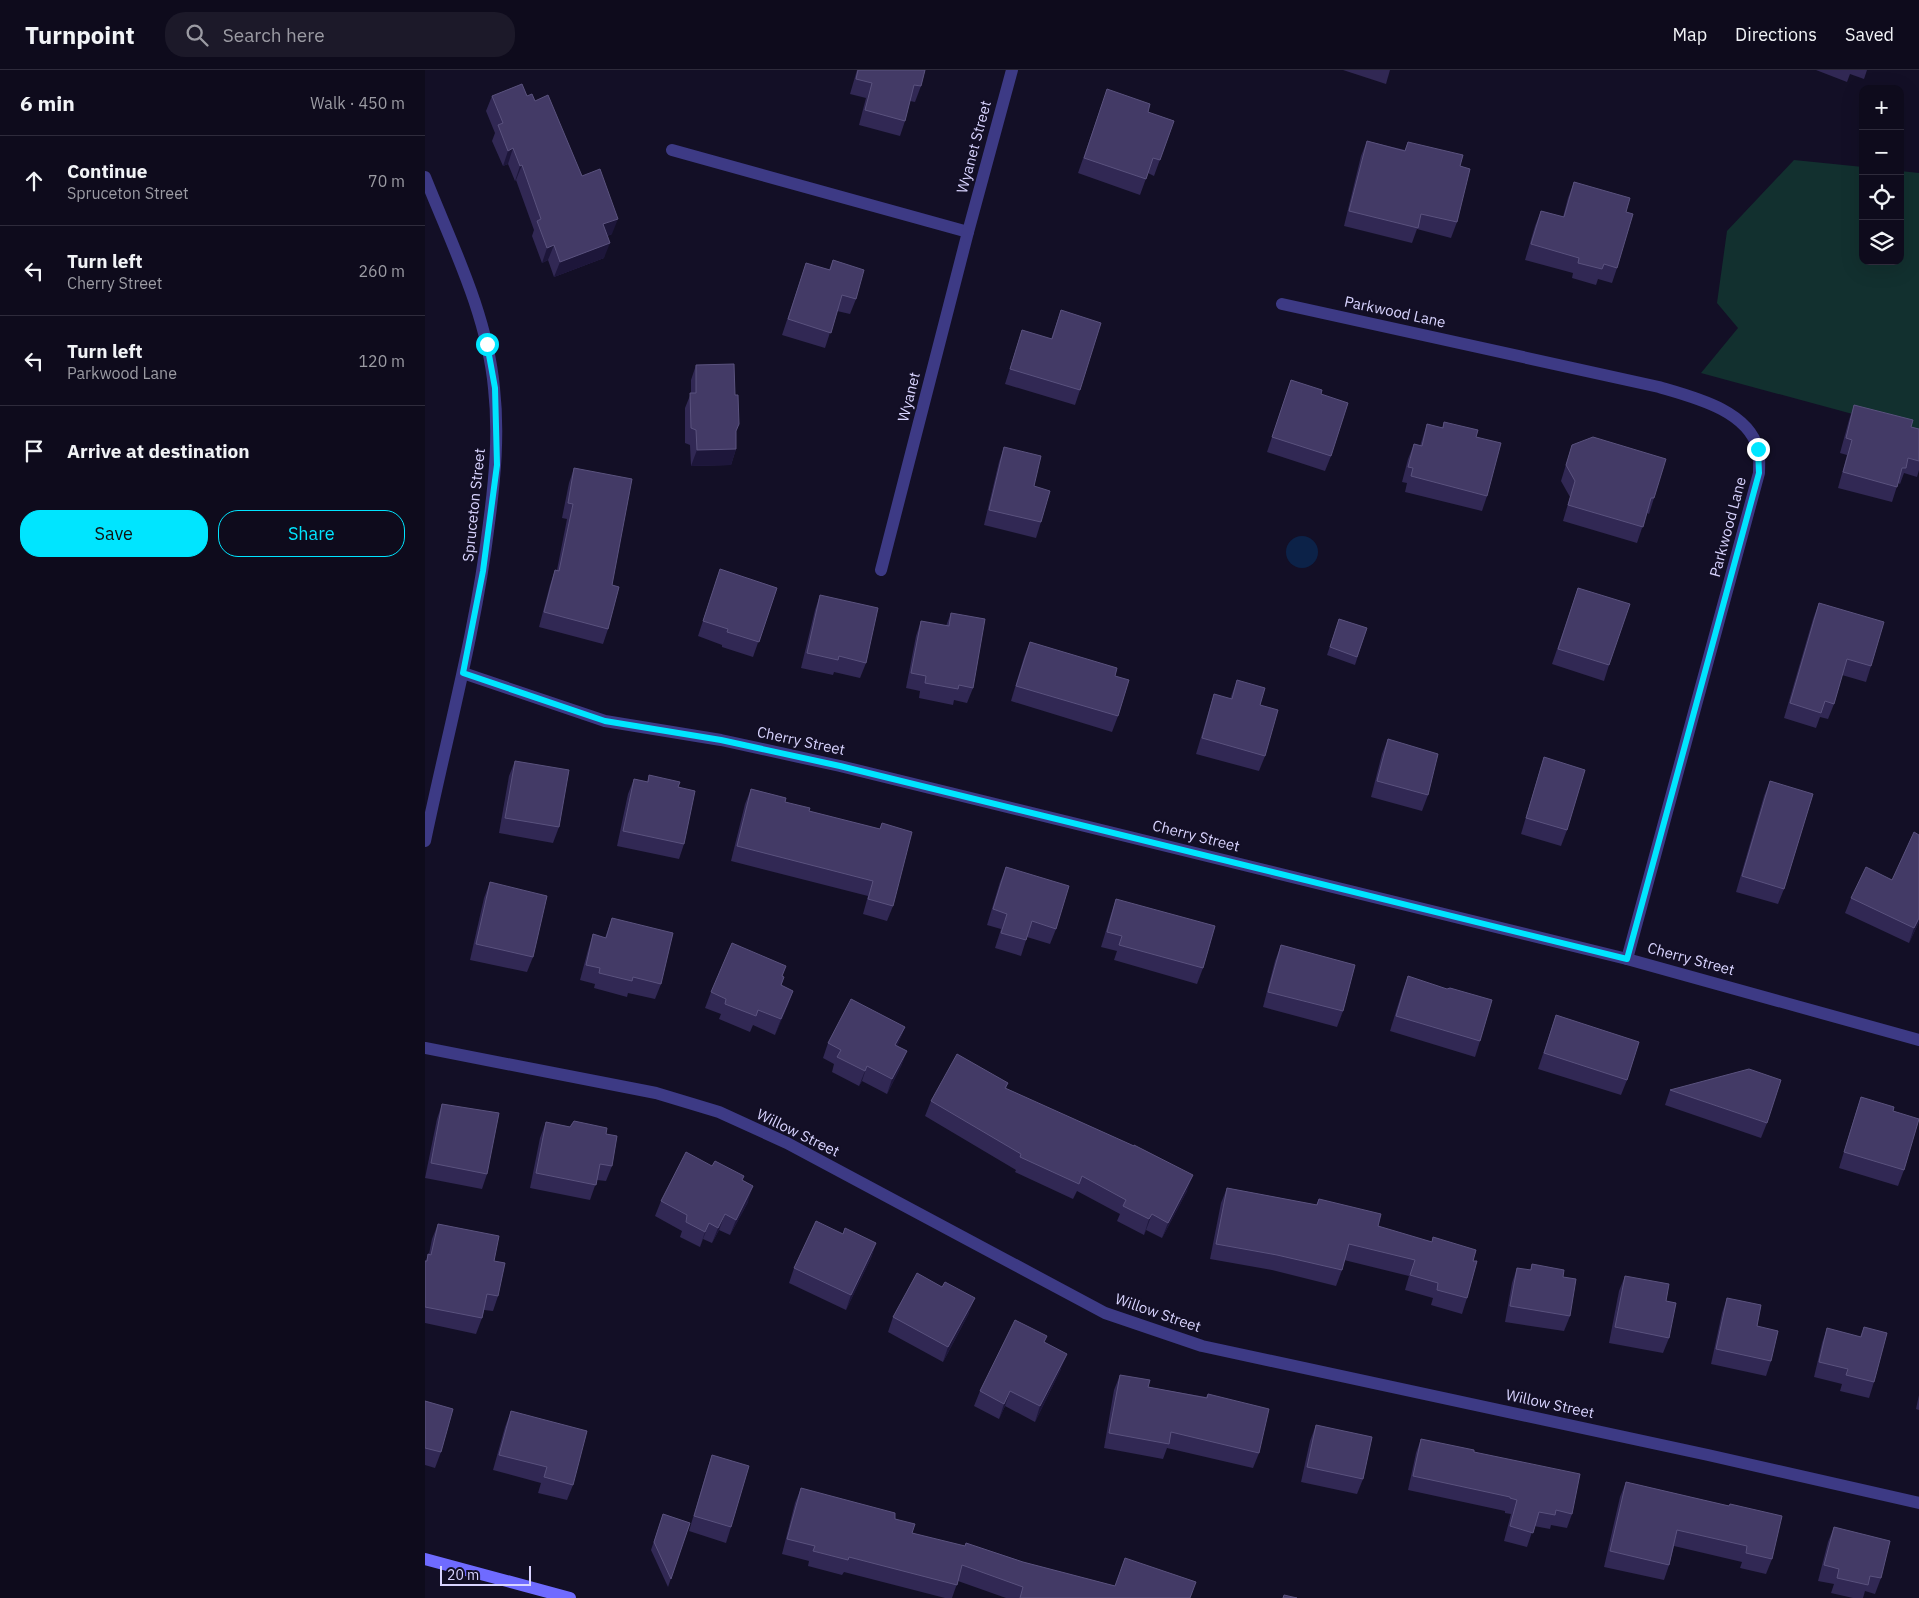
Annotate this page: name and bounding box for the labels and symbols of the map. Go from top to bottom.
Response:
street label: Wyanet Street [952,98,995,195]
street label: Parkwood Lane [1343,291,1448,332]
route start [476,333,499,356]
street label: Wyanet [893,370,924,424]
route end [1747,438,1770,461]
street label: Spruceton Street [458,447,489,563]
street label: Parkwood Lane [1705,475,1750,579]
street label: Cherry Street [755,722,847,759]
street label: Cherry Street [1150,815,1242,856]
street label: Cherry Street [1645,938,1737,979]
street label: Willow Street [754,1104,843,1161]
street label: Willow Street [1113,1289,1204,1336]
street label: Willow Street [1504,1385,1596,1422]
scale bar [440,1563,531,1586]

